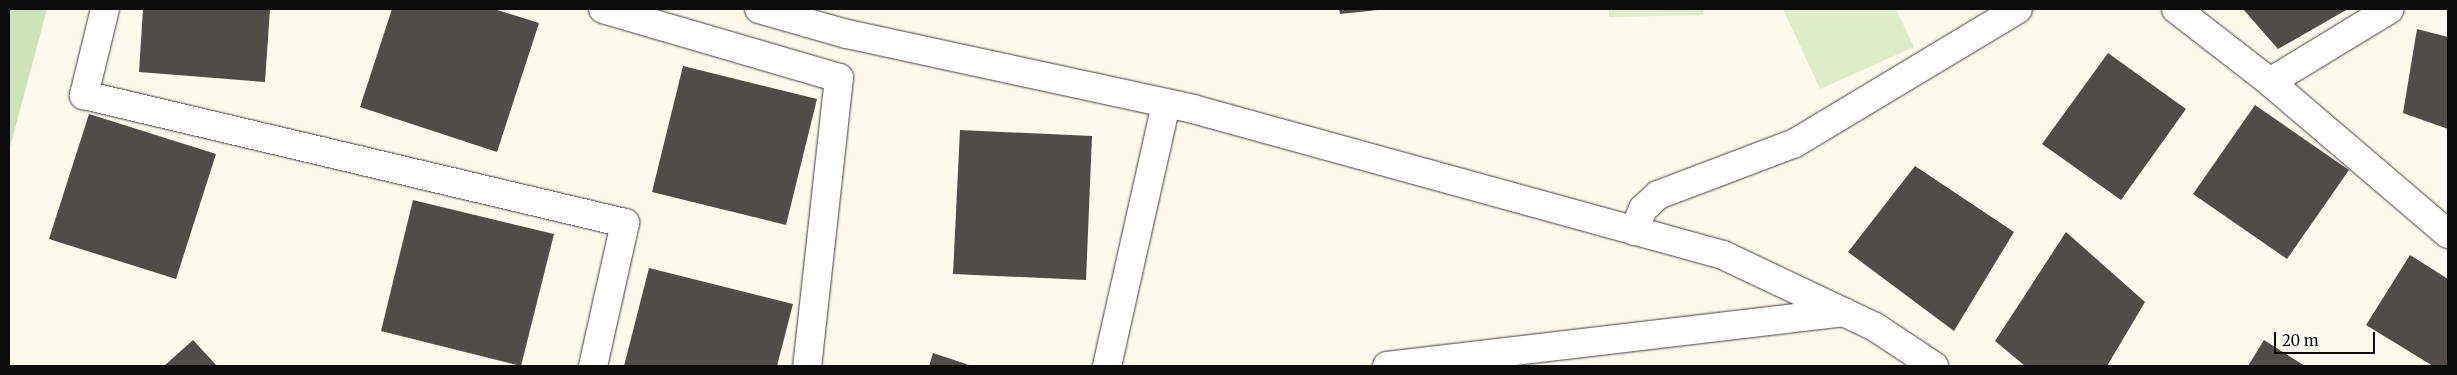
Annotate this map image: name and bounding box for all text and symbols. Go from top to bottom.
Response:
scale bar [2277,322,2378,354]
text: 20 m [2282,331,2319,350]

